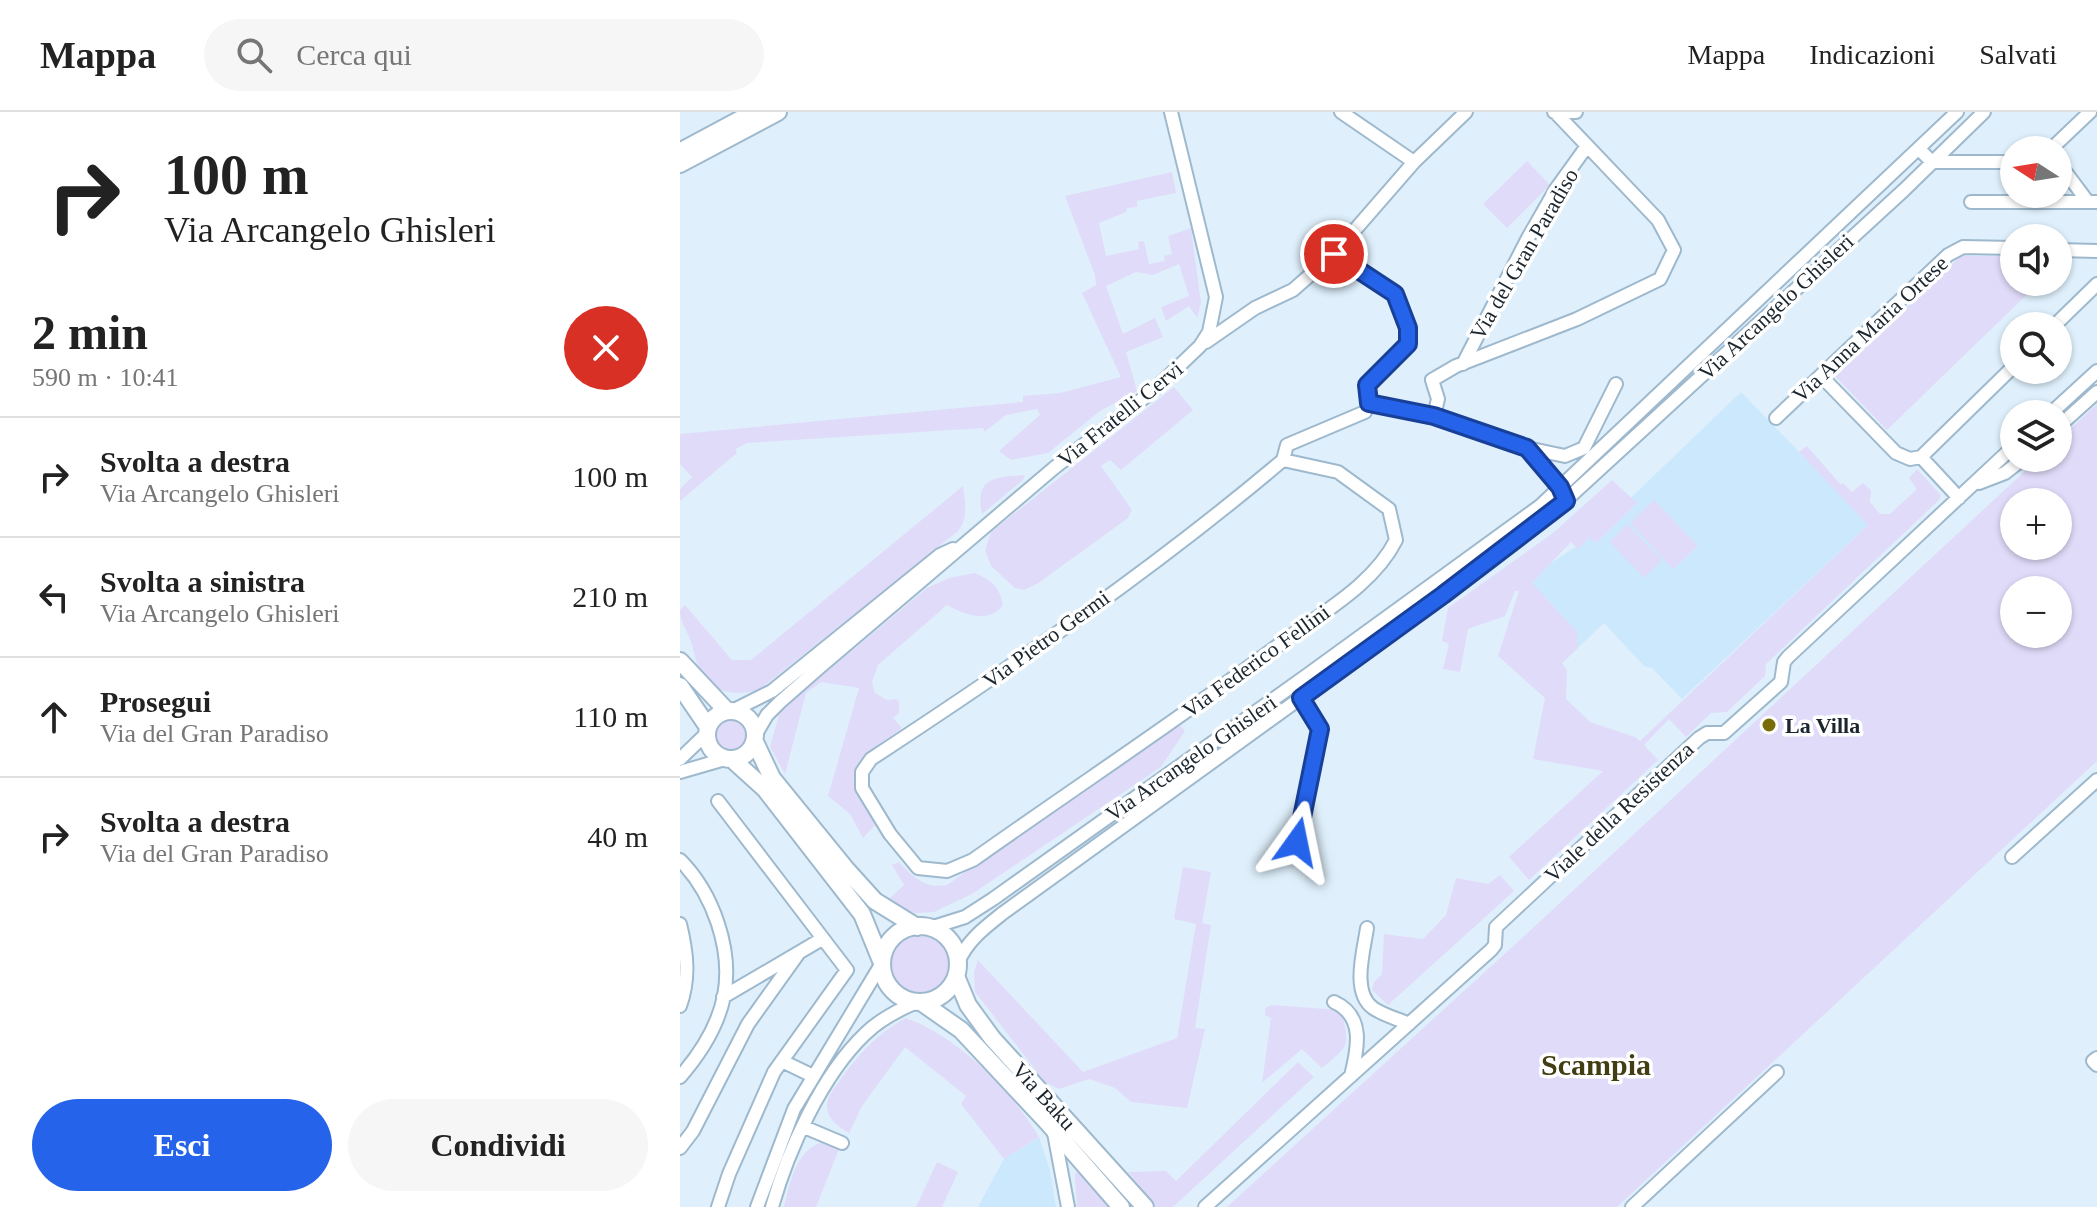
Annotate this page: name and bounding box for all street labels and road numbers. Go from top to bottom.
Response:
street label: Via del Gran Paradiso [1465,164,1583,344]
street label: Via Arcangelo Ghisleri [1693,229,1859,385]
street label: Via Anna Maria Ortese [1787,251,1953,407]
street label: Via Fratelli Cervi [1052,356,1188,472]
street label: Via Pietro Germi [978,585,1114,693]
street label: Via Federico Fellini [1178,599,1334,723]
street label: Via Arcangelo Ghisleri [1101,690,1281,826]
street label: Viale della Resistenza [1539,736,1699,887]
street label: Via Baku [1007,1057,1081,1135]

